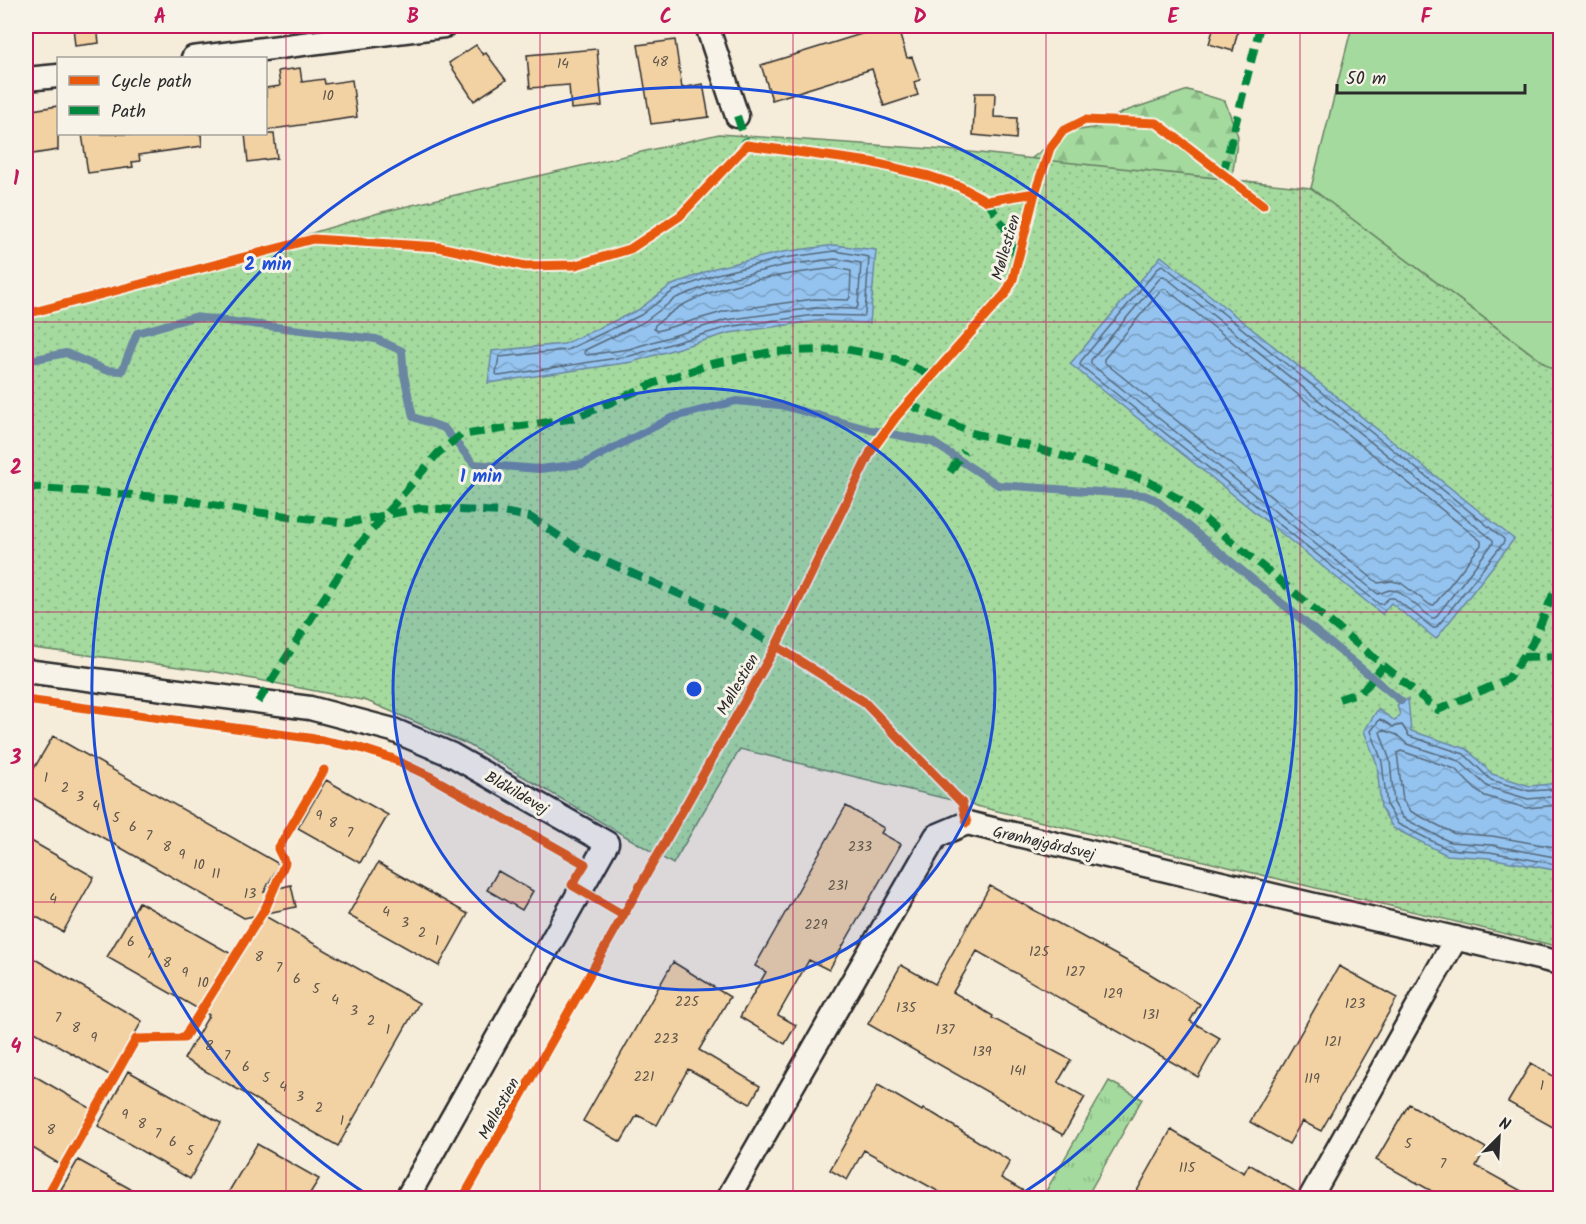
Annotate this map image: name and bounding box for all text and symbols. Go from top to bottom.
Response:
text: A [154,2,166,34]
text: B [407,2,419,34]
text: C [660,2,672,34]
text: D [913,2,927,34]
text: E [1167,2,1179,34]
text: F [1421,2,1433,34]
house number: 48 [652,51,669,73]
house number: 14 [557,53,569,75]
legend [57,57,267,135]
scale bar [1337,57,1524,95]
text: 50 m [1346,65,1386,94]
text: Cycle path [111,68,192,97]
house number: 10 [322,85,334,107]
text: Path [111,98,146,127]
text: 1 [13,164,19,196]
street label: Møllestien [985,212,1028,283]
text: 2 min [245,251,291,280]
text: 2 [10,453,22,485]
text: 1 min [460,463,502,492]
street label: Møllestien [711,649,766,720]
centre of rings [684,679,704,699]
text: 3 [10,743,22,775]
street label: Blåkildevej [480,765,554,822]
house number: 1 [44,767,48,789]
house number: 2 [61,777,69,799]
house number: 3 [76,786,84,808]
house number: 4 [92,795,100,817]
house number: 9 [316,805,323,827]
house number: 5 [112,807,121,829]
house number: 8 [329,812,338,834]
house number: 6 [129,816,137,838]
street label: Grønhøjgårdsvej [990,820,1098,868]
house number: 7 [347,822,354,844]
house number: 7 [146,825,153,847]
house number: 8 [163,836,172,858]
house number: 233 [848,836,872,858]
house number: 9 [179,844,186,866]
house number: 10 [193,854,205,876]
house number: 11 [212,863,220,885]
house number: 231 [828,875,848,897]
house number: 13 [244,883,256,905]
house number: 4 [49,888,57,910]
house number: 4 [382,901,390,923]
house number: 3 [401,912,409,934]
house number: 229 [804,914,828,936]
house number: 2 [418,922,426,944]
house number: 1 [435,930,439,952]
house number: 6 [127,931,135,953]
house number: 125 [1029,941,1050,963]
house number: 7 [147,943,154,965]
house number: 8 [255,946,264,968]
house number: 8 [163,952,172,974]
house number: 7 [276,957,283,979]
house number: 127 [1066,961,1085,983]
house number: 9 [182,962,189,984]
house number: 6 [293,968,301,990]
house number: 10 [197,972,209,994]
house number: 5 [312,978,321,1000]
house number: 129 [1103,983,1123,1005]
house number: 4 [331,989,339,1011]
house number: 225 [675,991,700,1013]
house number: 123 [1345,993,1365,1015]
house number: 135 [896,997,917,1019]
house number: 3 [350,1000,358,1022]
house number: 131 [1143,1004,1159,1026]
house number: 7 [55,1007,62,1029]
house number: 2 [367,1010,375,1032]
house number: 8 [72,1017,81,1039]
house number: 1 [386,1019,390,1041]
house number: 137 [936,1019,955,1041]
house number: 9 [91,1027,98,1049]
house number: 223 [654,1028,678,1050]
house number: 121 [1325,1031,1341,1053]
text: 4 [11,1032,22,1064]
house number: 8 [205,1035,214,1057]
house number: 139 [972,1041,992,1063]
house number: 7 [224,1045,231,1067]
house number: 6 [242,1056,250,1078]
house number: 141 [1010,1060,1026,1082]
house number: 221 [634,1066,654,1088]
house number: 5 [262,1067,271,1089]
house number: 119 [1304,1068,1320,1090]
street label: Møllestien [472,1073,527,1144]
house number: 1 [1540,1075,1544,1097]
house number: 4 [279,1076,287,1098]
house number: 3 [296,1086,304,1108]
house number: 2 [315,1097,323,1119]
house number: 9 [122,1104,129,1126]
north arrow [1469,1107,1529,1167]
house number: 1 [340,1110,344,1132]
text: N [1495,1111,1514,1138]
house number: 8 [138,1113,147,1135]
house number: 8 [47,1119,56,1141]
house number: 7 [155,1123,162,1145]
house number: 6 [169,1131,177,1153]
house number: 5 [1404,1133,1413,1155]
house number: 5 [186,1140,195,1162]
house number: 7 [1440,1153,1447,1175]
house number: 115 [1179,1157,1197,1179]

